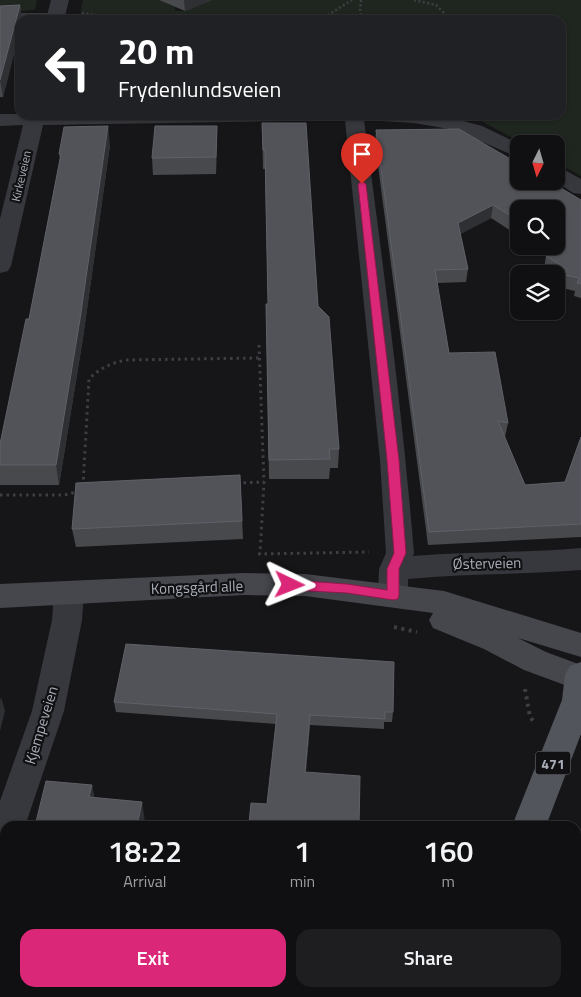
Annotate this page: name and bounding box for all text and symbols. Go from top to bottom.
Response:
text: 20 m [118,24,194,78]
icon: left [35,35,100,100]
text: Frydenlundsveien [118,72,281,106]
pin [341,133,383,184]
north arrow [510,135,565,190]
map controls [510,135,565,320]
icon: arrive [348,140,376,168]
street label: Kirkeveien [6,149,36,203]
button: search [510,200,565,255]
button: layers [510,265,565,320]
street label: Østerveien [453,551,521,575]
position arrow [263,558,315,610]
street label: Kongsgård alle [150,574,244,600]
street label: Kjempeveien [18,683,64,767]
road number: 471 [536,751,570,774]
text: 18:22 [108,828,182,874]
text: 1 [294,828,311,874]
text: 160 [423,828,473,874]
text: Arrival [123,869,167,893]
text: min [290,869,315,893]
text: m [441,869,455,893]
button: Exit [20,929,286,987]
button: Share [296,929,561,987]

